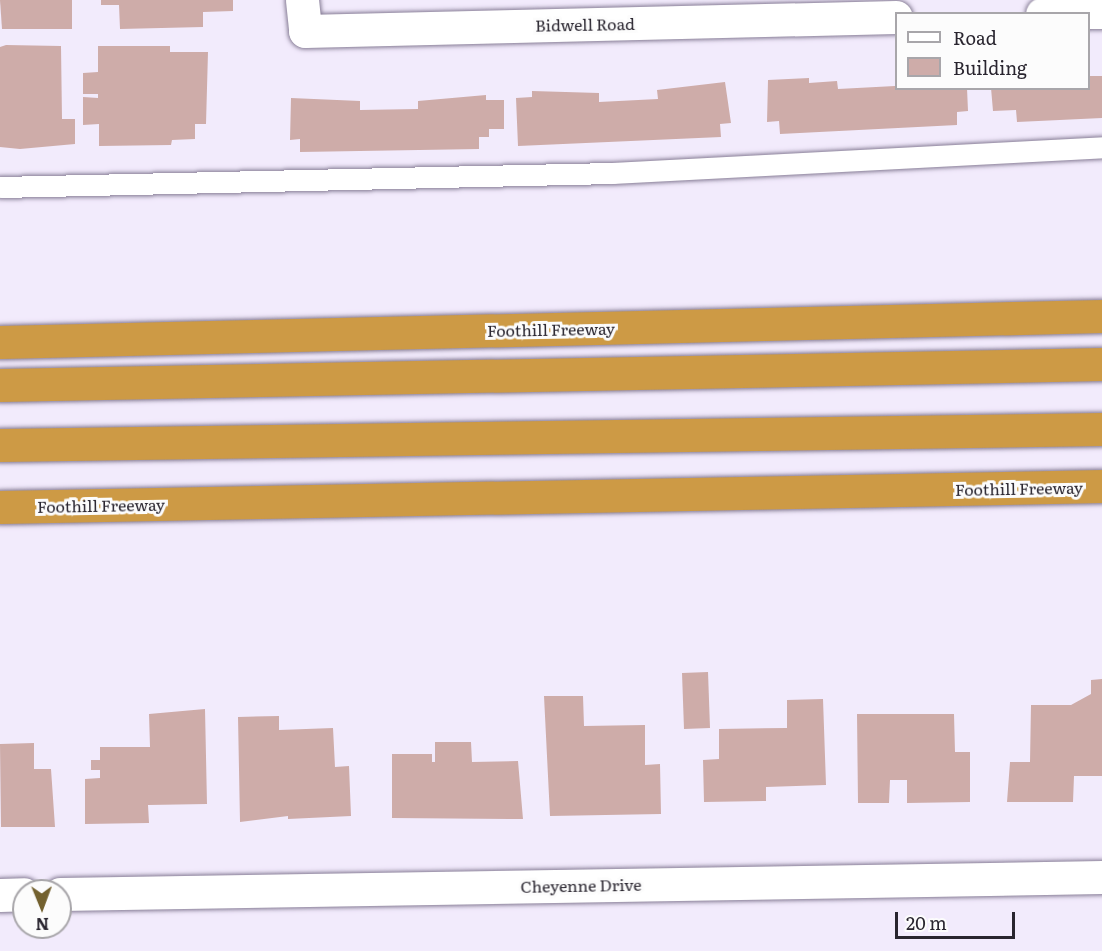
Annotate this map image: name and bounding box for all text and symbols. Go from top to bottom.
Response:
legend [895,12,1090,90]
street label: Bidwell Road [535,14,635,34]
text: Road [953,24,997,51]
text: Building [953,54,1027,81]
street label: Foothill Freeway [487,318,615,340]
street label: Foothill Freeway [955,477,1083,499]
street label: Foothill Freeway [37,494,165,516]
street label: Cheyenne Drive [520,874,642,896]
north arrow [12,879,72,939]
scale bar [898,900,1018,938]
text: 20 m [906,909,947,936]
text: N [35,913,49,937]

